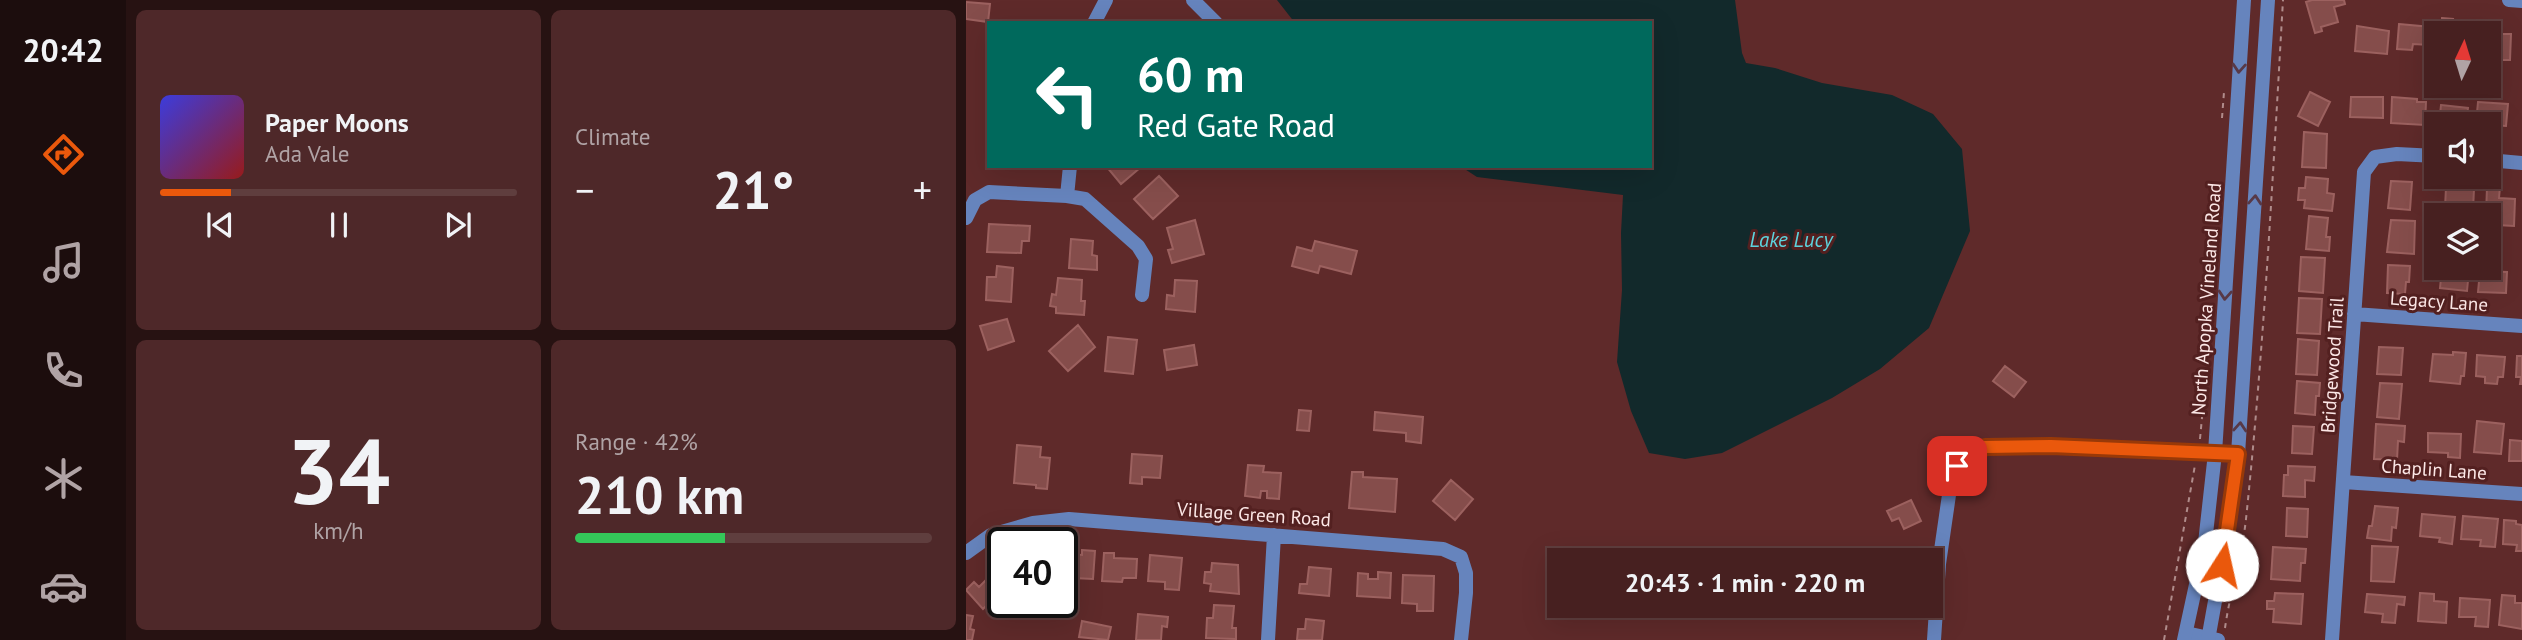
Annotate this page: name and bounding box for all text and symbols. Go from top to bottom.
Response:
north arrow [2424,21,2501,98]
map controls [2424,21,2501,280]
text: 20:42 [22,29,104,71]
text: 60 m [1137,42,1244,106]
icon: left [1022,49,1113,140]
one-way arrow [2232,63,2247,74]
text: Red Gate Road [1137,104,1335,146]
text: Paper Moons [265,106,409,139]
button: sound [2424,112,2501,189]
text: Climate [575,122,650,151]
icon: directions [39,130,88,179]
text: Ada Vale [265,139,349,168]
text: 21° [713,156,794,223]
text: − [575,165,594,214]
text: + [913,165,932,214]
street label: North Apopka Vineland Road [2186,182,2226,416]
one-way arrow [2247,194,2262,205]
button: layers [2424,203,2501,280]
icon: previous [201,206,239,244]
icon: pause [320,206,358,244]
icon: next [439,206,477,244]
water label: Lake Lucy [1749,226,1834,253]
icon: music [39,238,88,287]
street label: Legacy Lane [2389,286,2489,316]
one-way arrow [2218,290,2233,301]
street label: Bridgewood Trail [2315,296,2349,434]
icon: phone [39,346,88,395]
text: 34 [287,411,390,529]
one-way arrow [2232,421,2247,432]
text: Range · 42% [575,427,698,456]
pin [1927,436,1987,496]
icon: arrive [1938,447,1976,485]
street label: Chaplin Lane [2380,453,2488,485]
icon: climate [39,454,88,503]
text: 210 km [575,461,744,528]
street label: Village Green Road [1175,497,1332,531]
text: km/h [313,516,364,545]
speed limit sign: 40 [987,527,1078,618]
position arrow [2185,528,2259,602]
icon: car [39,562,88,611]
text: 20:43 · 1 min · 220 m [1625,566,1865,599]

